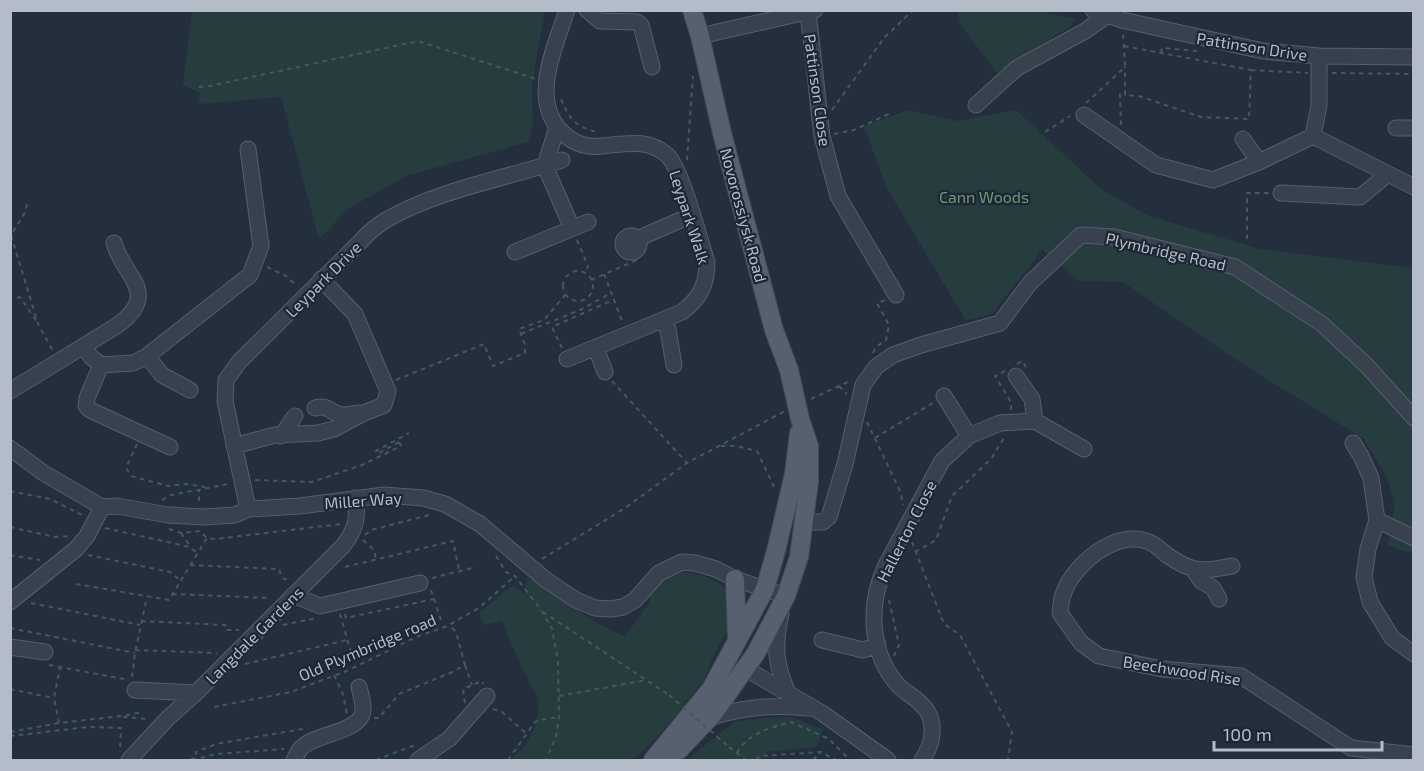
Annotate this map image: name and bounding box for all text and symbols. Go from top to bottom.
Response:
street label: Pattinson Drive [1195,28,1309,64]
street label: Pattinson Close [801,33,835,147]
street label: Novorossiysk Road [717,146,771,284]
street label: Leypark Walk [666,168,714,266]
park label: Cann Woods [939,187,1029,206]
street label: Plymbridge Road [1104,228,1228,274]
street label: Leypark Drive [281,237,365,321]
street label: Hallerton Close [872,477,940,585]
street label: Miller Way [324,488,403,512]
street label: Langdale Gardens [201,582,307,688]
street label: Old Plymbridge road [295,609,439,685]
street label: Beechwood Rise [1122,651,1242,689]
scale bar [1214,714,1382,752]
text: 100 m [1223,723,1272,745]

